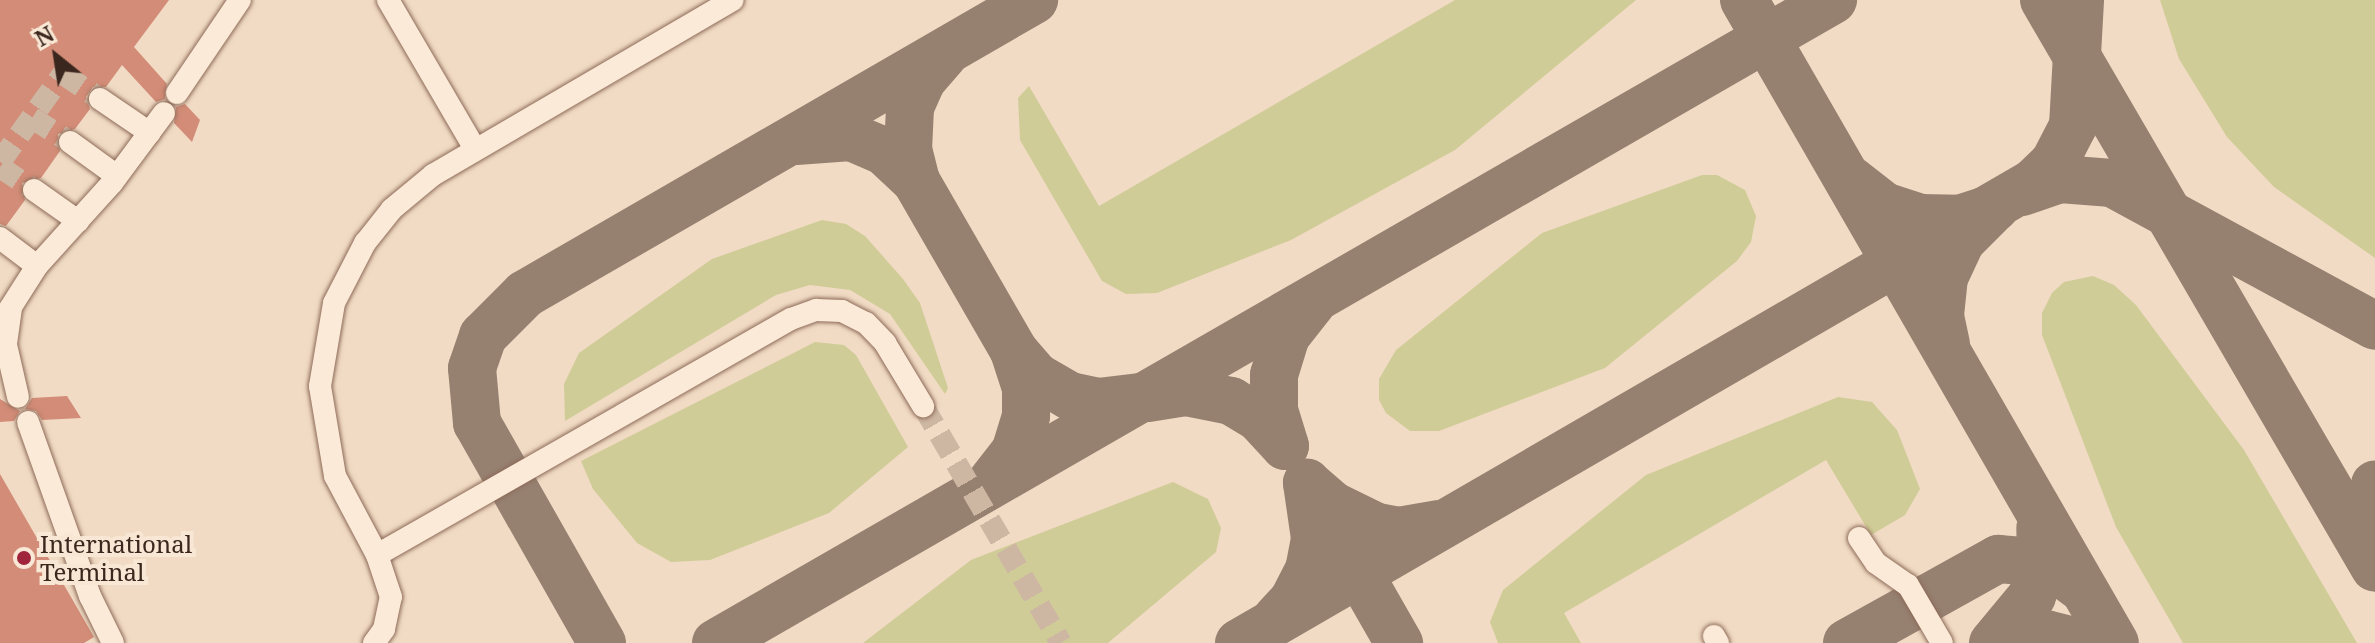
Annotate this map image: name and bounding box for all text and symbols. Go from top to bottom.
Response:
north arrow [16,16,96,96]
text: N [29,18,59,53]
place label: International Terminal [40,530,192,586]
marker: International Terminal [15,549,33,567]

